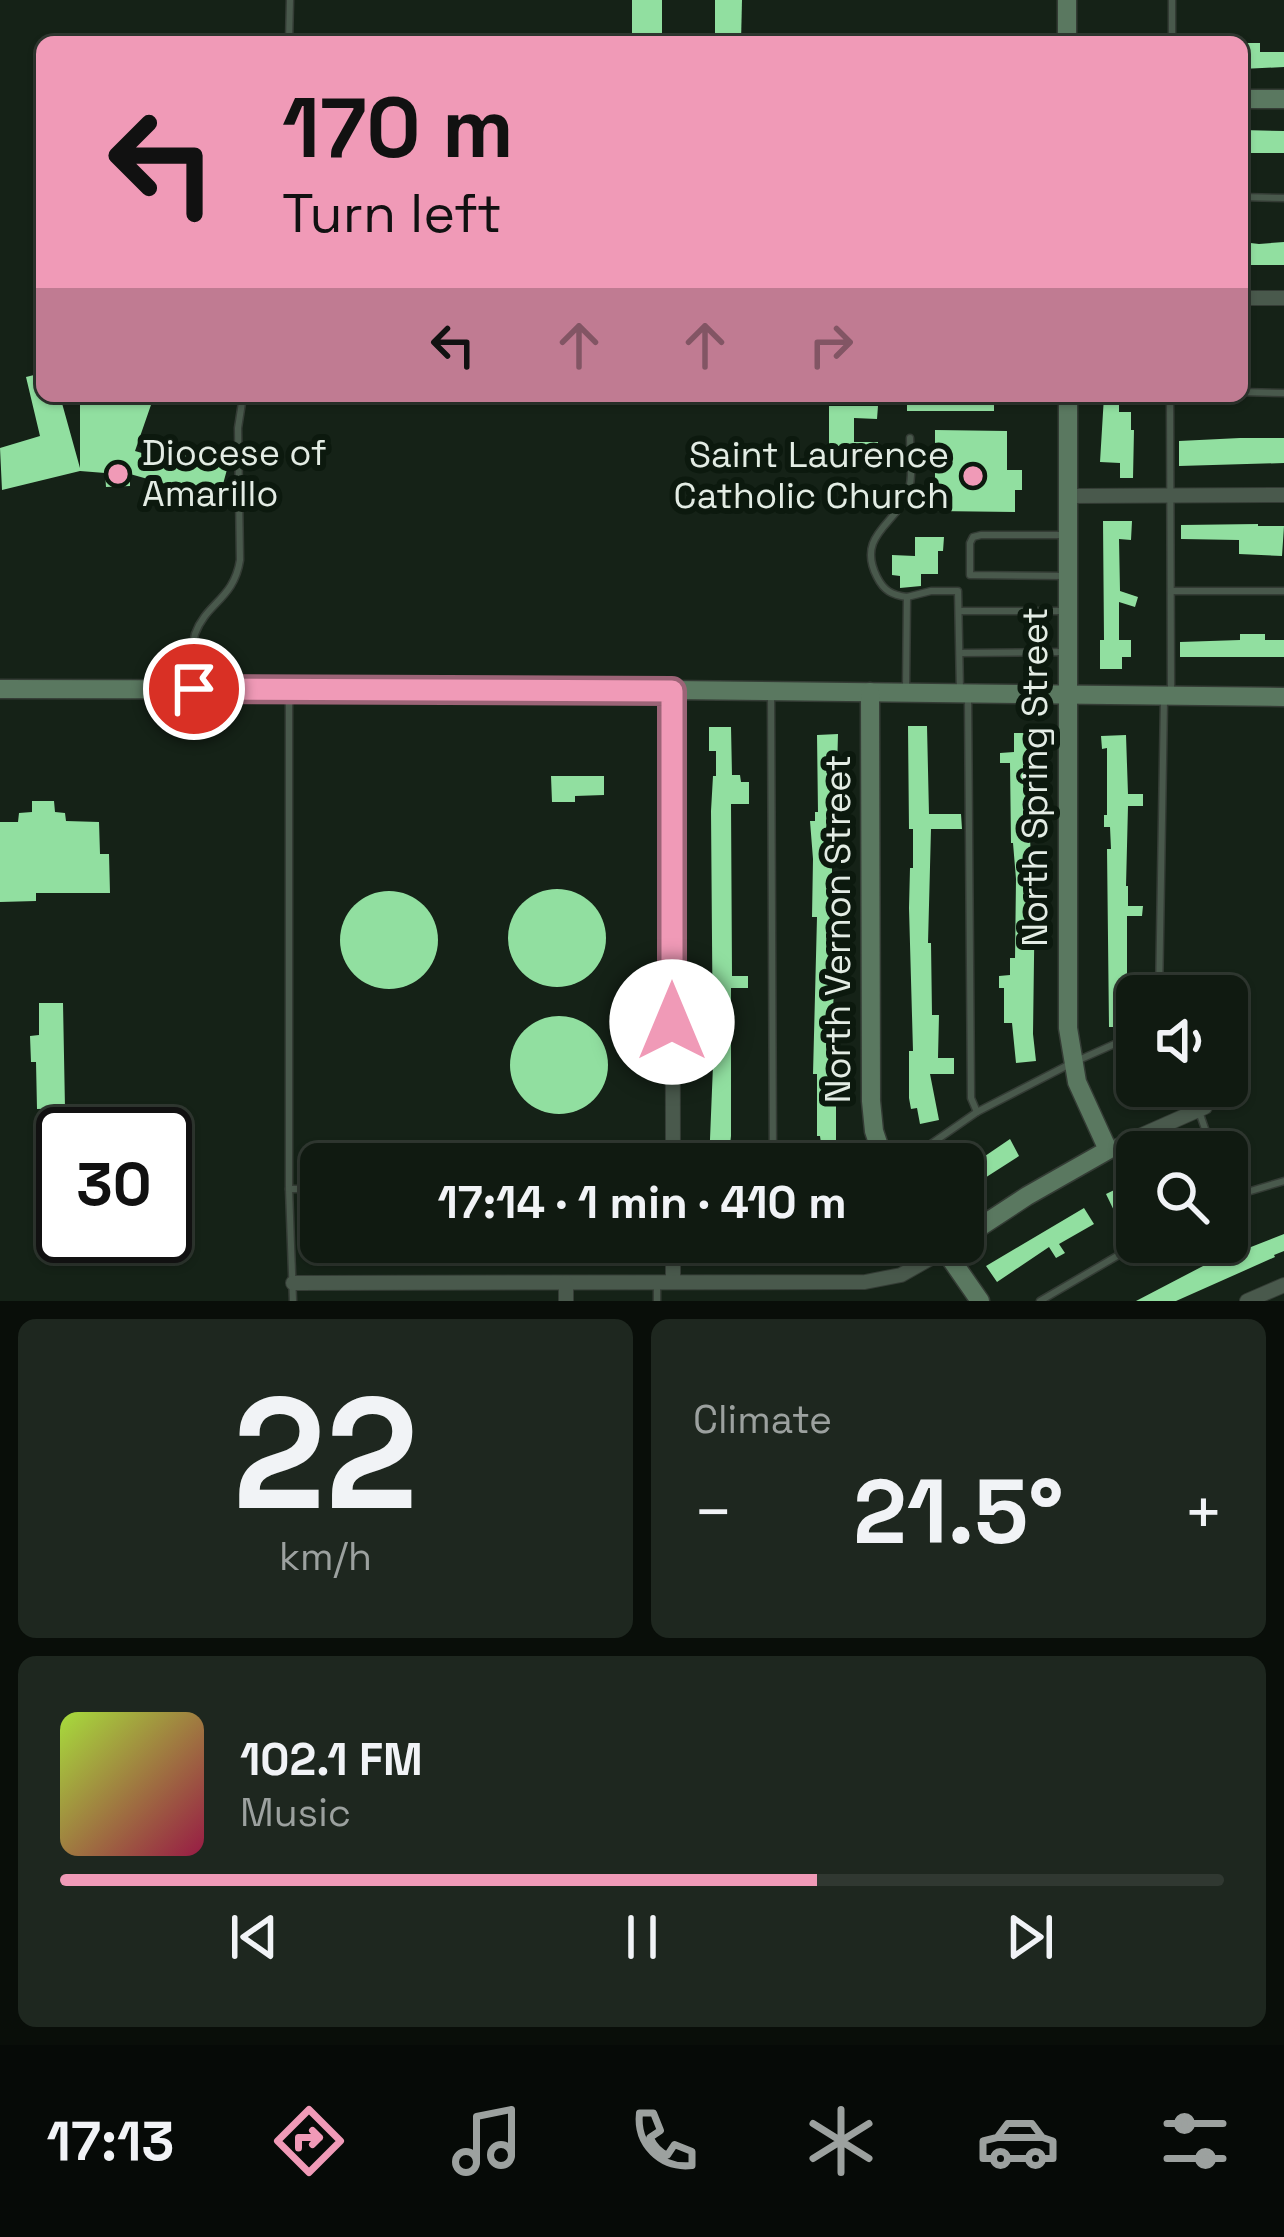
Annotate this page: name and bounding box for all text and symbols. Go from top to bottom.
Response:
text: 170 m [282,74,514,182]
icon: left [84,84,240,240]
text: Turn left [282,179,502,248]
icon: left [420,312,486,378]
icon: ahead [546,312,612,378]
icon: ahead [672,312,738,378]
icon: right [798,312,864,378]
place label: Diocese of Amarillo [142,430,327,517]
place label: Saint Laurence Catholic Church [674,432,949,519]
marker: Diocese of Amarillo [105,461,131,487]
marker: Saint Laurence Catholic Church [960,463,986,489]
street label: North Spring Street [1012,607,1058,947]
pin [143,638,245,740]
icon: arrive [161,656,227,722]
street label: North Vernon Street [815,755,861,1103]
position arrow [609,959,735,1085]
map controls [1116,975,1248,1263]
button: sound [1116,975,1248,1107]
speed limit sign: 30 [36,1107,192,1263]
button: search [1116,1131,1248,1263]
text: 17:14 · 1 min · 410 m [437,1174,847,1231]
text: 22 [233,1354,418,1554]
text: Climate [693,1395,832,1444]
text: 21.5° [853,1454,1064,1569]
text: − [693,1470,734,1554]
text: + [1183,1470,1224,1554]
text: km/h [279,1532,372,1581]
text: 102.1 FM [240,1731,423,1788]
text: Music [240,1788,351,1837]
icon: previous [221,1904,287,1970]
icon: pause [609,1904,675,1970]
icon: next [997,1904,1063,1970]
icon: directions [267,2099,351,2183]
icon: music [445,2099,529,2183]
icon: phone [622,2099,706,2183]
icon: climate [799,2099,883,2183]
icon: car [976,2099,1060,2183]
icon: filters [1153,2099,1237,2183]
text: 17:13 [47,2107,174,2176]

